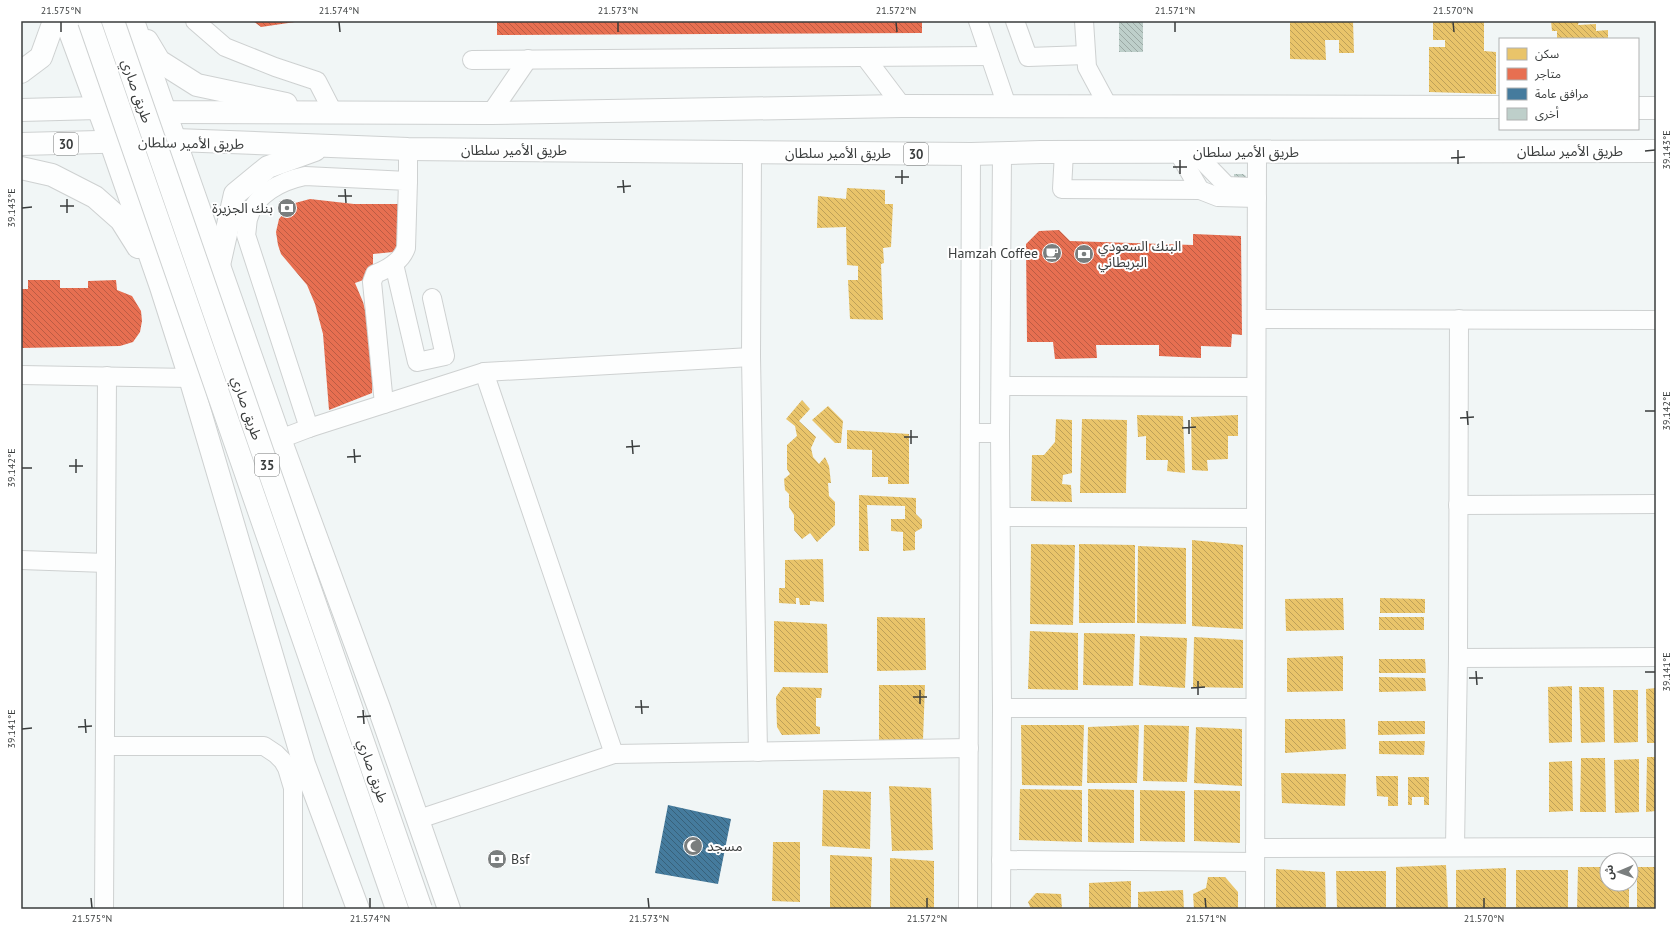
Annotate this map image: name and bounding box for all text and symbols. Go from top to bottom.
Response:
text: 21.575°N [41,4,81,17]
text: 21.574°N [319,4,359,17]
text: 21.573°N [598,4,638,17]
text: 21.572°N [876,4,916,17]
text: 21.571°N [1155,4,1195,17]
text: 21.570°N [1433,4,1473,17]
legend [1499,38,1639,130]
text: سكن [1535,46,1559,61]
street label: طريق صاري [116,57,156,126]
text: متاجر [1534,66,1561,81]
text: مرافق عامة [1535,86,1589,102]
text: أخرى [1535,106,1559,121]
text: 39.143°E [1660,131,1673,170]
road number: 30 [54,133,78,155]
street label: طريق الأمير سلطان [138,133,244,154]
street label: طريق الأمير سلطان [461,141,567,160]
street label: طريق الأمير سلطان [1517,142,1623,161]
road number: 30 [904,143,928,165]
street label: طريق الأمير سلطان [1193,143,1299,162]
street label: طريق الأمير سلطان [785,144,891,163]
text: 39.143°E [5,189,18,228]
bank icon: بنك الجزيرة [276,197,298,219]
place label: بنك الجزيرة [212,199,273,217]
place label: البنك السعودي البريطاني [1098,237,1181,273]
cafe icon: Hamzah Coffee [1041,242,1063,264]
bank icon: البنك السعودي البريطاني [1073,243,1095,265]
place label: Hamzah Coffee [948,244,1038,262]
street label: طريق صاري [226,374,266,443]
text: 39.142°E [1660,392,1673,431]
text: 39.142°E [5,449,18,488]
road number: 35 [255,454,279,476]
text: 39.141°E [1660,653,1673,692]
text: 39.141°E [5,710,18,749]
street label: طريق صاري [352,737,392,806]
mosque icon: مسجد [682,835,704,857]
place label: مسجد [707,837,743,855]
bank icon: Bsf [486,848,508,870]
place label: Bsf [511,850,530,868]
north arrow [1599,852,1639,892]
text: ش [1602,865,1616,880]
text: 21.575°N [72,912,112,925]
text: 21.574°N [350,912,390,925]
text: 21.573°N [629,912,669,925]
text: 21.572°N [907,912,947,925]
text: 21.571°N [1186,912,1226,925]
text: 21.570°N [1464,912,1504,925]

